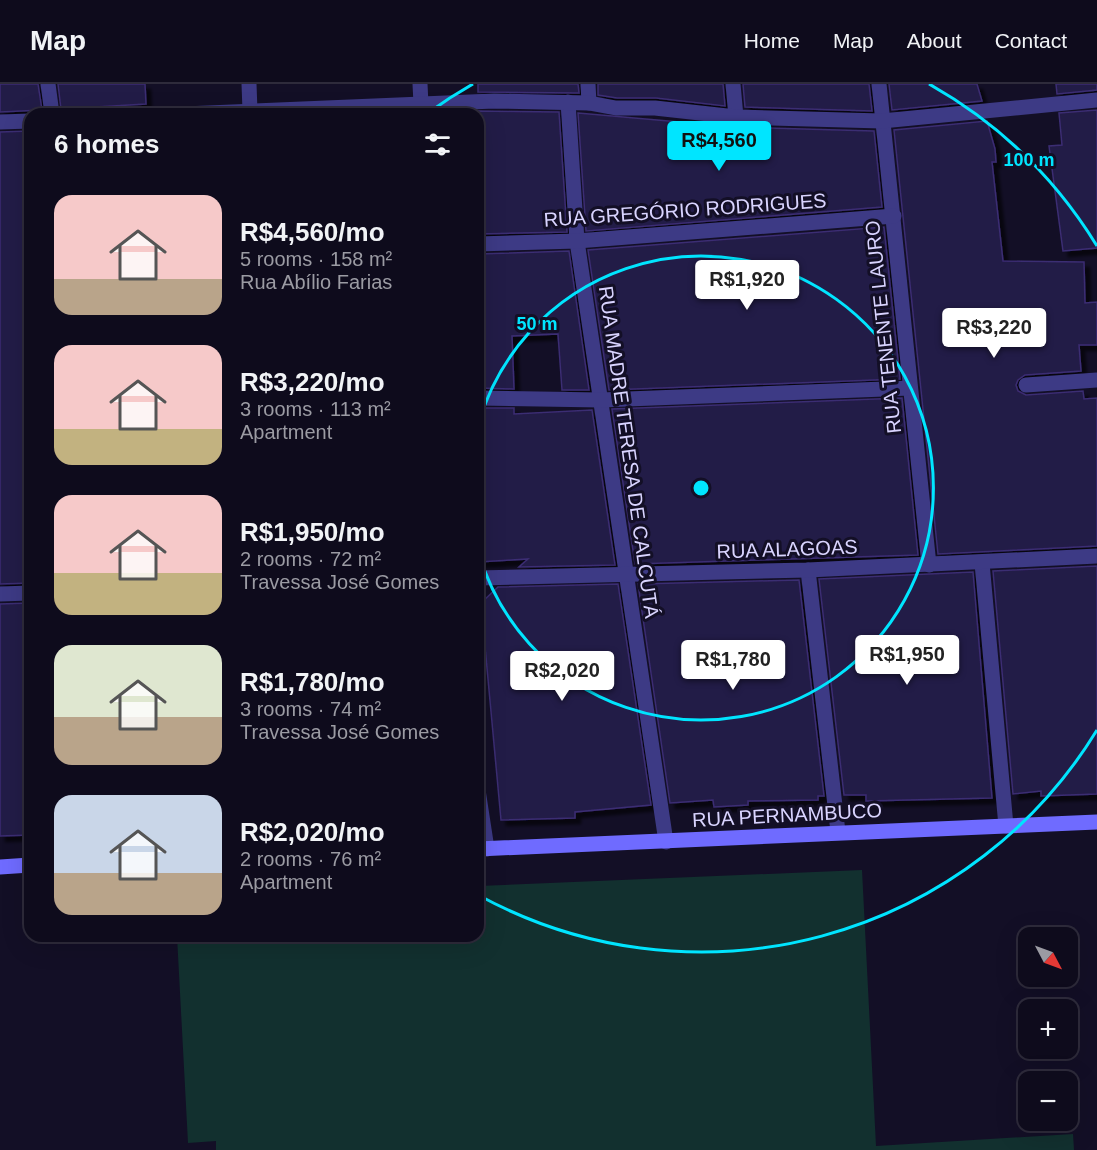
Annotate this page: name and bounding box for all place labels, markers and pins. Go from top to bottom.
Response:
pin: R$4,560 [664,121,774,172]
pin: R$1,920 [692,260,802,311]
pin: R$3,220 [939,308,1049,359]
centre of rings [691,478,711,498]
pin: R$1,950 [852,635,962,686]
pin: R$1,780 [678,640,788,691]
pin: R$2,020 [507,651,617,702]

